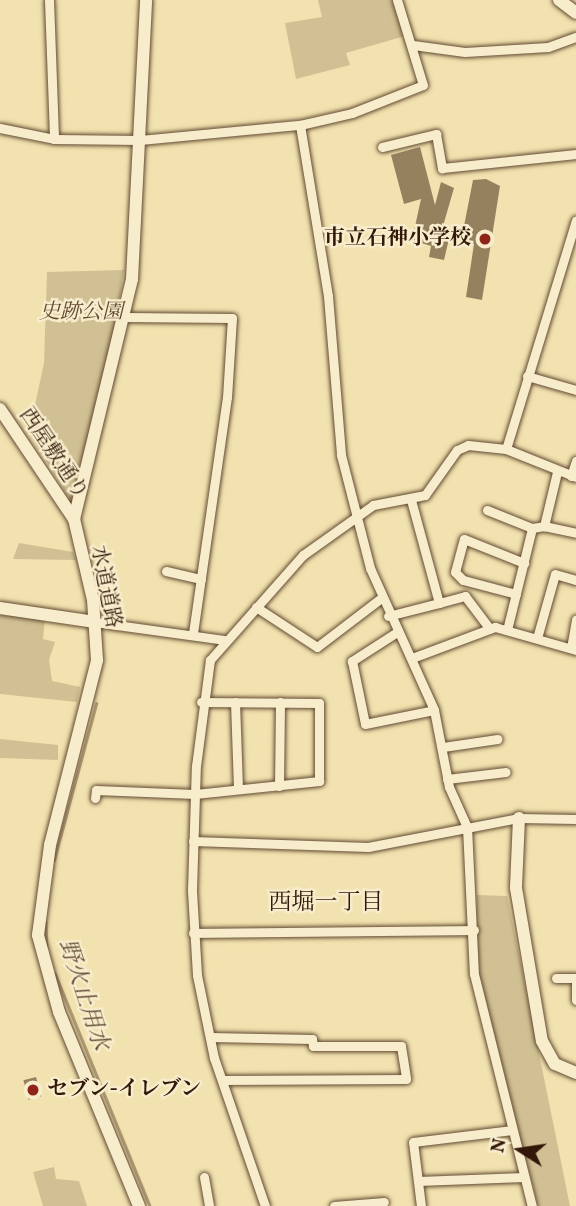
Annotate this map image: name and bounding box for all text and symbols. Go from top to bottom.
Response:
place label: 市立石神小学校 [324,226,471,252]
marker: 市立石神小学校 [477,231,493,247]
park label: 史跡公園 [39,300,123,326]
street label: 西屋敷通り [13,403,93,505]
street label: 水道道路 [85,543,125,631]
district label: 西堀一丁目 [269,889,383,917]
water label: 野火止用水 [52,936,114,1054]
place label: セブン-イレブン [47,1077,203,1103]
marker: セブン-イレブン [25,1082,41,1098]
north arrow [485,1115,555,1185]
text: N [485,1136,514,1155]

